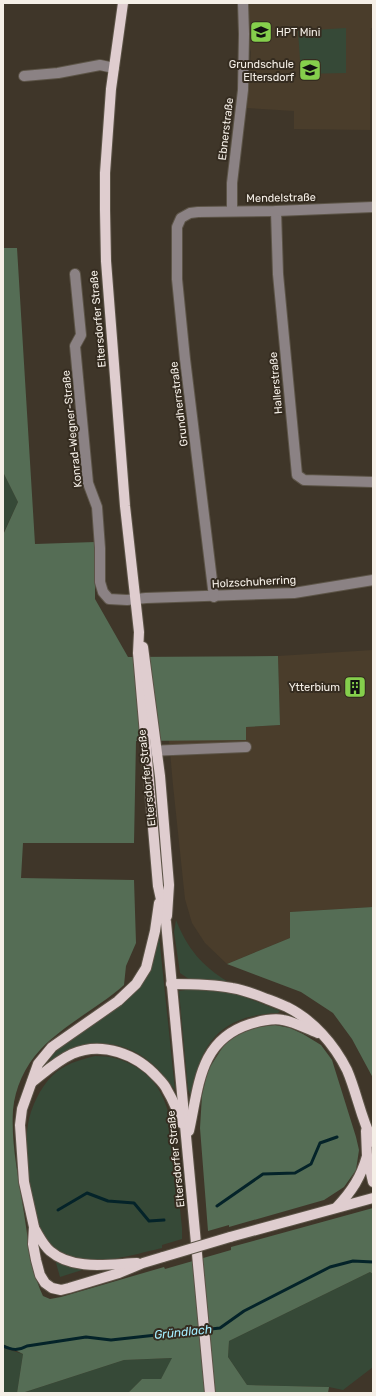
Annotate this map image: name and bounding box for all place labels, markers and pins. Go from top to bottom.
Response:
school or university icon: HPT Mini [248,19,274,45]
place label: HPT Mini [276,26,320,39]
school or university icon: Grundschule Eltersdorf [297,57,323,83]
place label: Grundschule Eltersdorf [229,58,295,84]
building icon: Ytterbium [342,674,368,700]
place label: Ytterbium [289,681,340,694]

